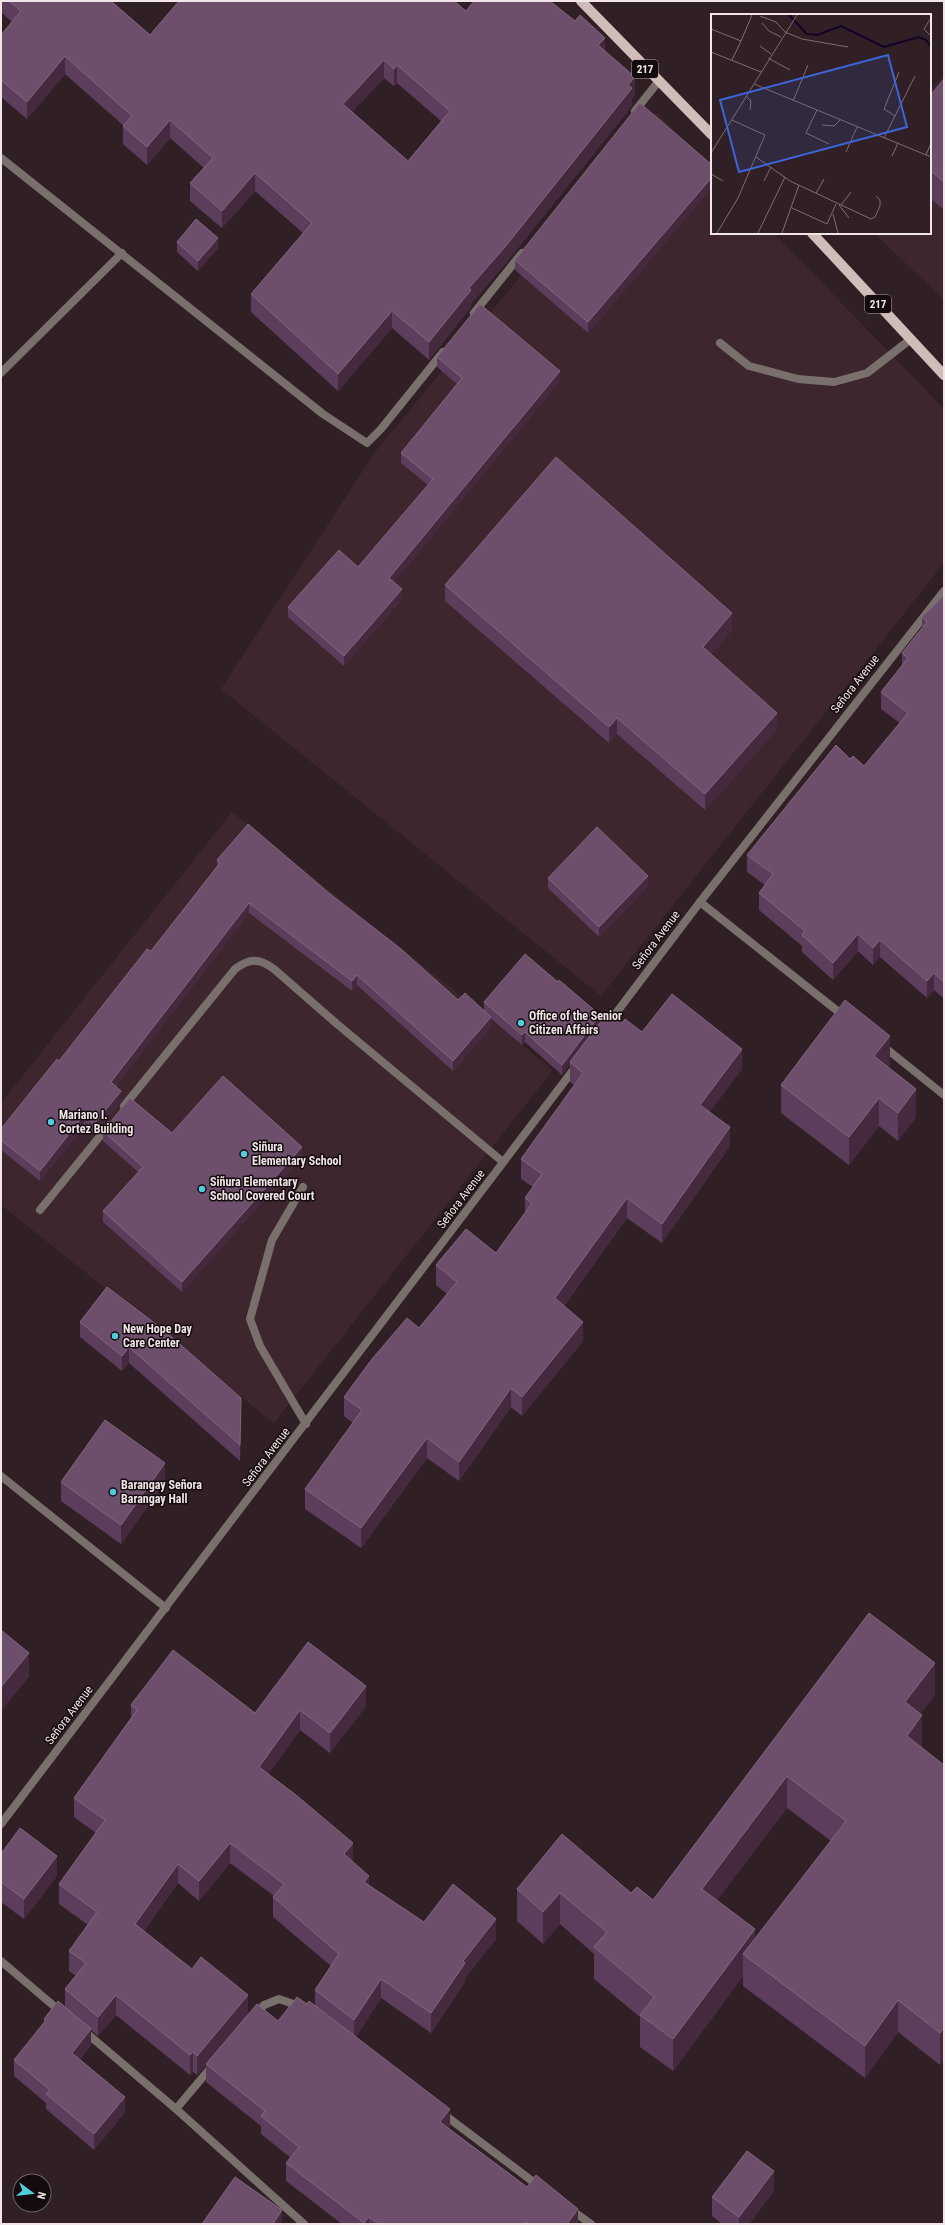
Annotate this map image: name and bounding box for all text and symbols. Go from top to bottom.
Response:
inset map [711,14,931,234]
road number: 217 [632,60,658,78]
road number: 217 [865,295,891,313]
street label: Señora Avenue [828,652,882,716]
street label: Señora Avenue [629,907,683,972]
place label: Office of the Senior Citizen Affairs [529,1009,622,1037]
marker: Office of the Senior Citizen Affairs [516,1018,526,1028]
place label: Mariano I. Cortez Building [59,1108,133,1136]
marker: Mariano I. Cortez Building [46,1117,56,1127]
place label: Siñura Elementary School [252,1140,342,1168]
marker: Siñura Elementary School [239,1149,249,1159]
street label: Señora Avenue [434,1166,488,1231]
place label: Siñura Elementary School Covered Court [210,1175,315,1203]
marker: Siñura Elementary School Covered Court [197,1184,207,1194]
place label: New Hope Day Care Center [123,1322,193,1350]
marker: New Hope Day Care Center [110,1331,120,1341]
street label: Señora Avenue [239,1424,293,1489]
place label: Barangay Señora Barangay Hall [121,1478,202,1506]
marker: Barangay Señora Barangay Hall [108,1487,118,1497]
street label: Señora Avenue [42,1682,96,1747]
north arrow [12,2173,52,2213]
text: N [34,2191,48,2201]

